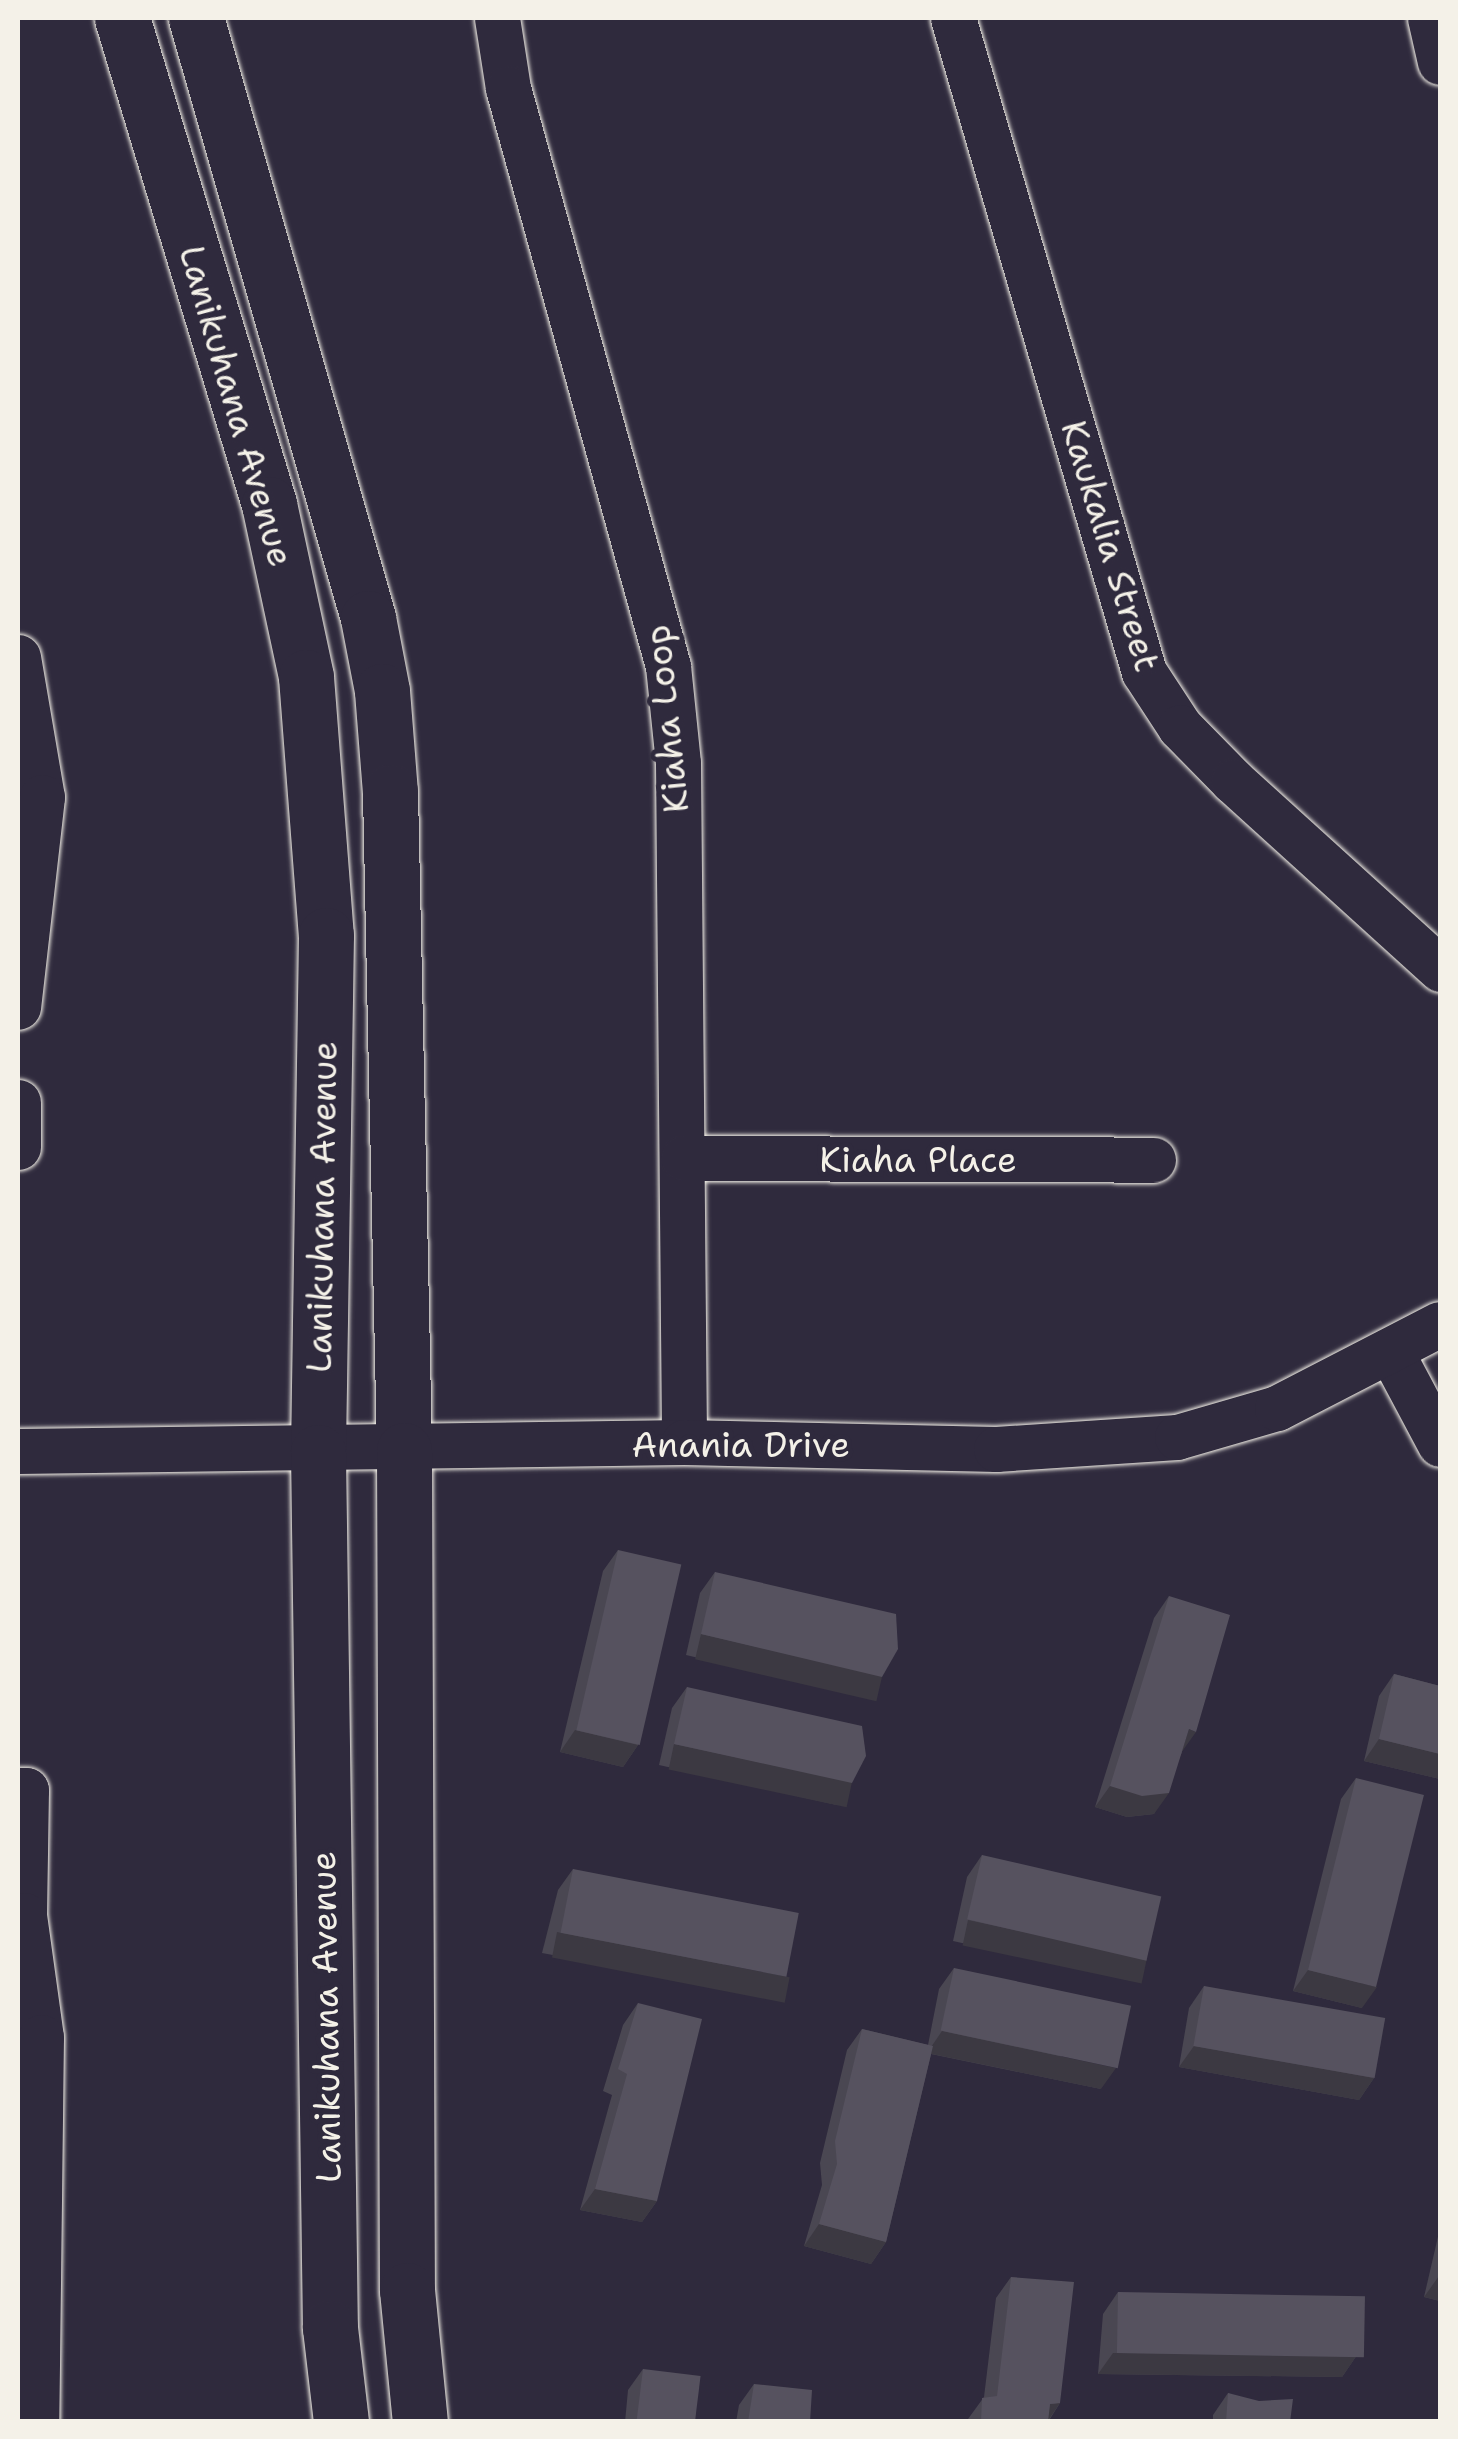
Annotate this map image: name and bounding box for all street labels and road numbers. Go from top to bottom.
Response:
street label: Lanikuhana Avenue [170,241,302,571]
street label: Kaukalia Street [1052,416,1168,676]
street label: Kiaha Loop [636,623,698,815]
street label: Lanikuhana Avenue [298,1041,346,1373]
street label: Kiaha Place [819,1139,1017,1181]
street label: Anania Drive [632,1424,850,1466]
street label: Lanikuhana Avenue [302,1851,350,2183]

